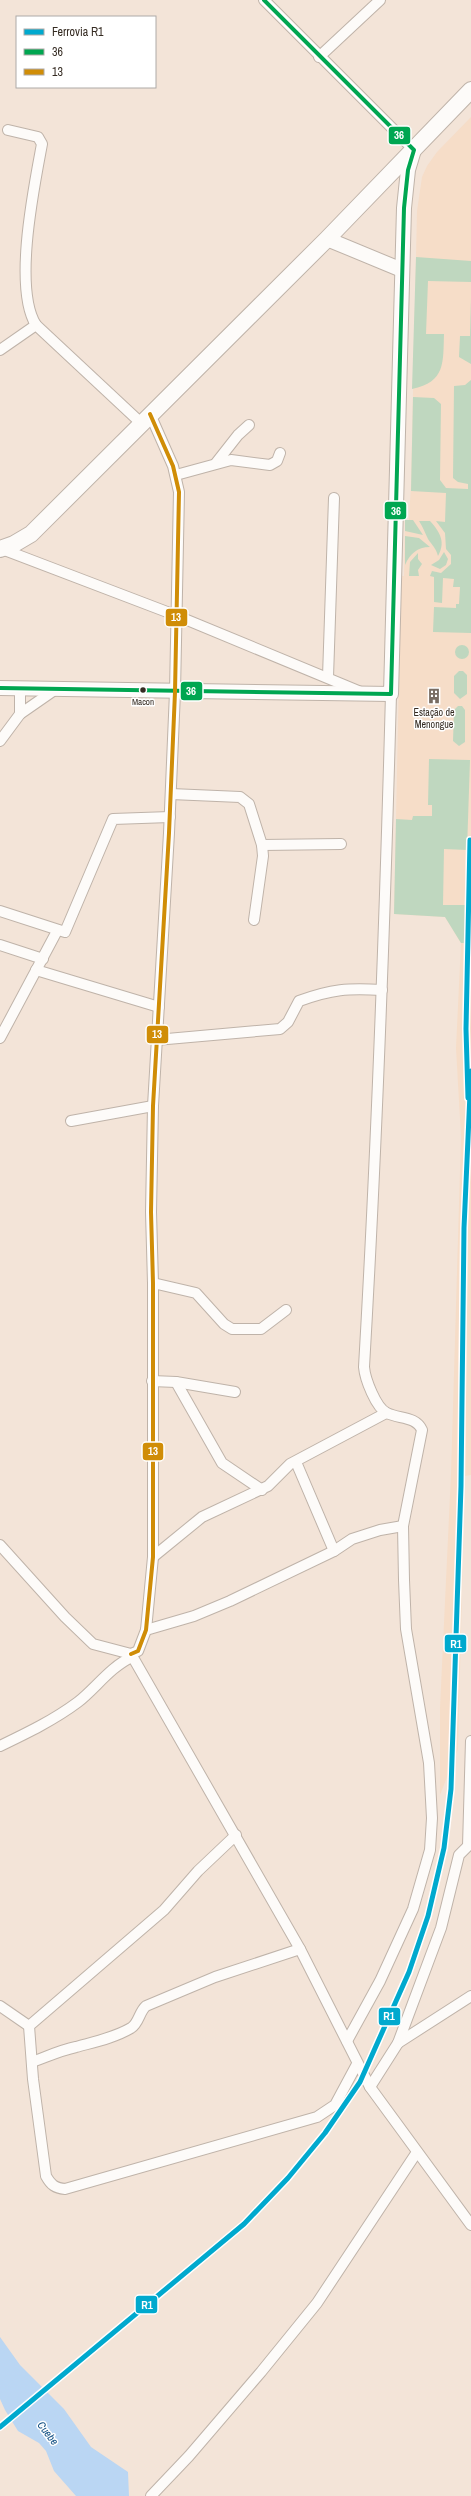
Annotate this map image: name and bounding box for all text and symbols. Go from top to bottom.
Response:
legend [16,16,156,88]
text: Ferrovia R1 [52,24,104,40]
text: 36 [52,44,63,60]
text: 13 [52,64,63,80]
line badge: 36 [388,126,411,145]
text: 36 [394,128,404,142]
line badge: 36 [384,501,407,520]
text: 36 [391,504,401,518]
line badge: 13 [165,608,188,627]
text: 13 [171,610,181,624]
line badge: 36 [180,681,203,701]
text: 36 [186,684,196,698]
marker: Macon [138,685,148,695]
building icon: Estação de Menongue [425,687,443,705]
place label: Macon [132,696,154,708]
place label: Estação de Menongue [413,706,455,731]
line badge: 13 [146,1025,169,1044]
text: 13 [152,1027,162,1041]
line badge: 13 [142,1442,164,1461]
text: 13 [148,1444,158,1458]
line badge: R1 [444,1634,467,1653]
text: R1 [450,1637,462,1651]
line badge: R1 [378,2007,401,2026]
text: R1 [383,2009,395,2023]
line badge: R1 [135,2295,158,2314]
text: R1 [141,2298,153,2312]
water label: Cuebe [34,2418,62,2448]

